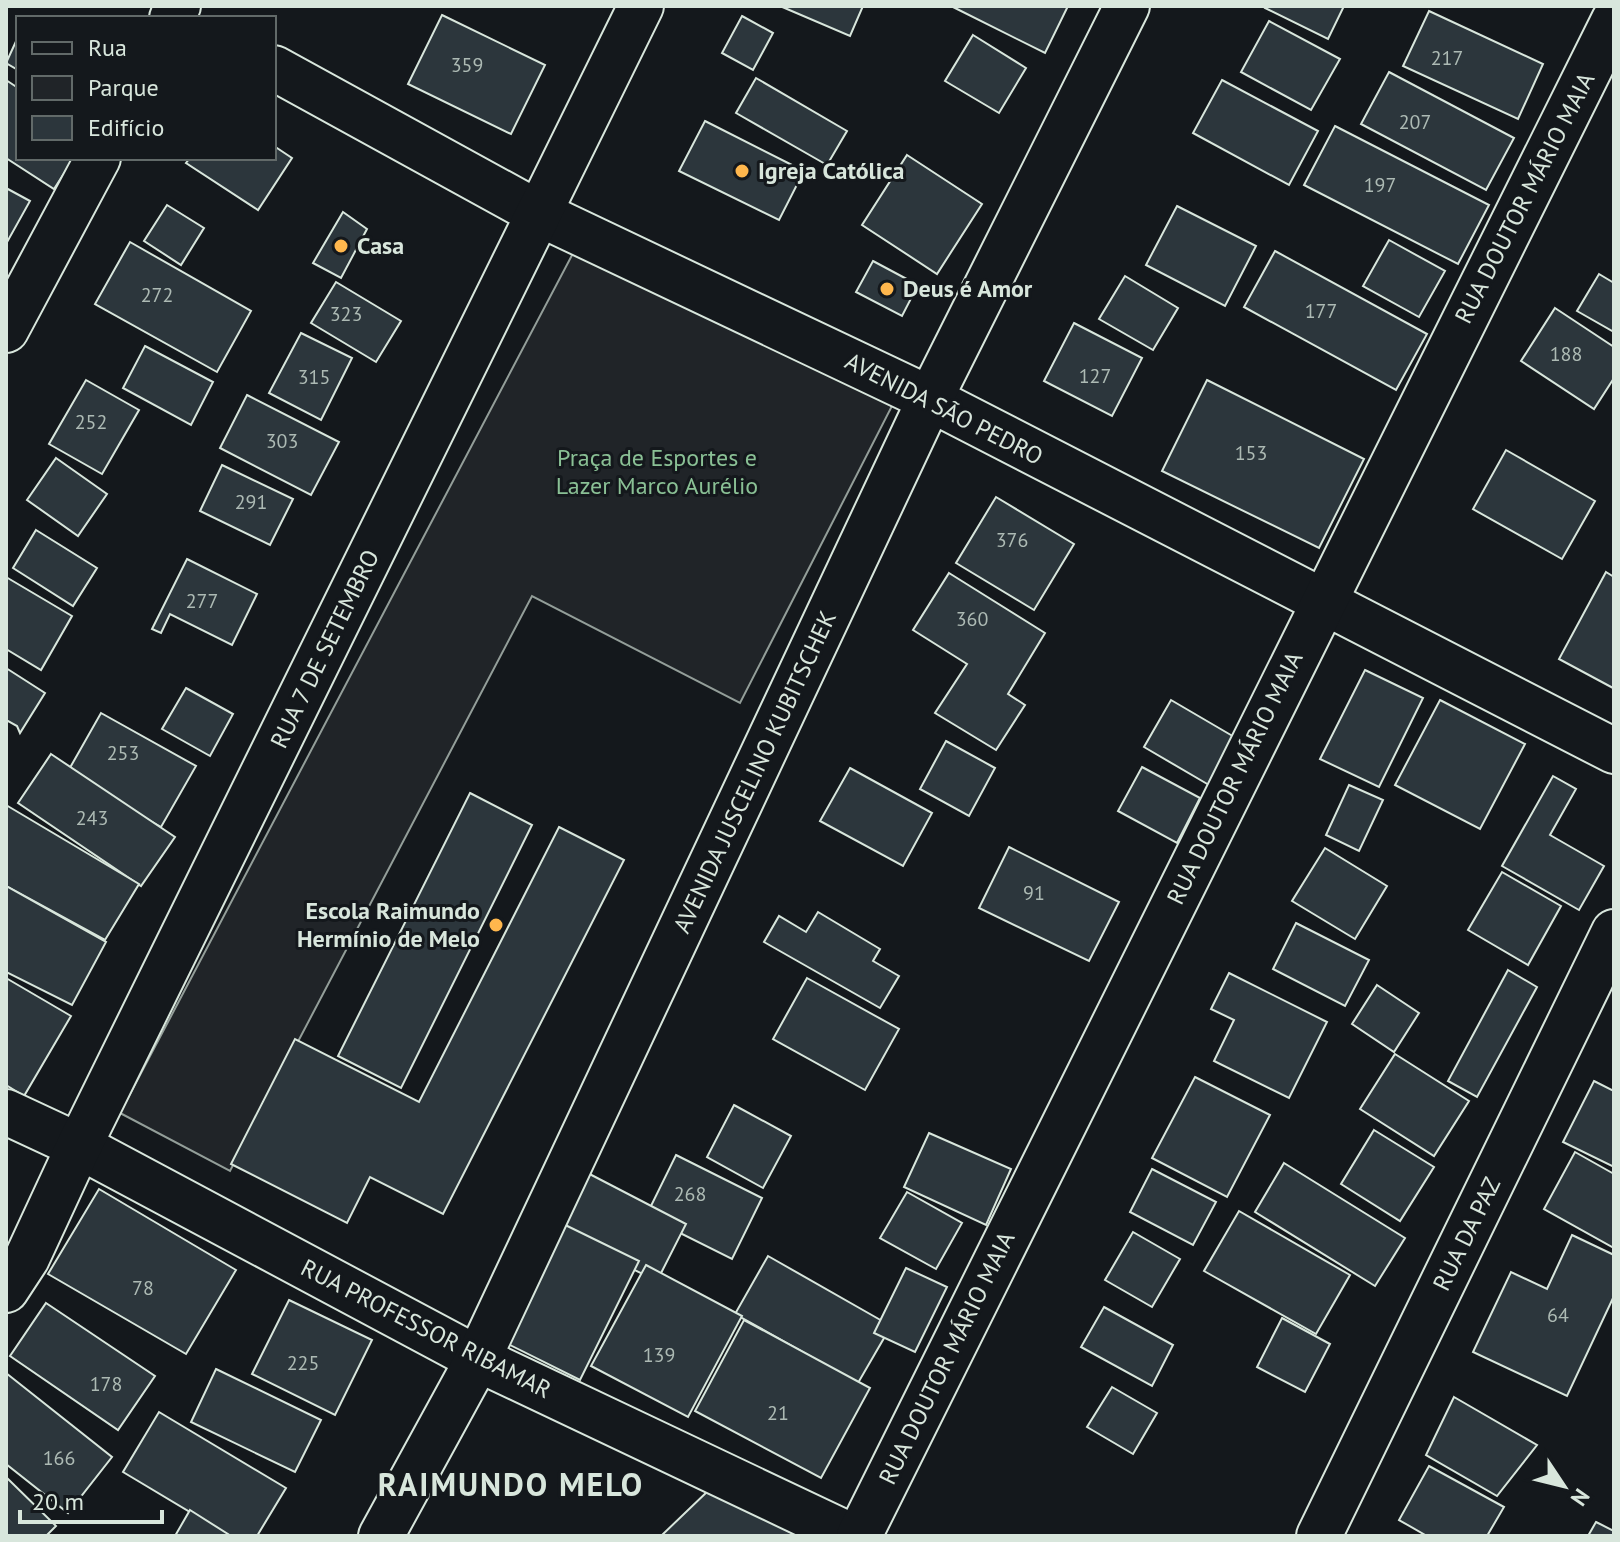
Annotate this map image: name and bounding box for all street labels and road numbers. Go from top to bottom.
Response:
street label: RUA DOUTOR MÁRIO MAIA [1448,67,1601,328]
street label: AVENIDA SÃO PEDRO [840,345,1048,472]
street label: RUA 7 DE SETEMBRO [263,544,386,753]
street label: AVENIDA JUSCELINO KUBITSCHEK [666,606,843,938]
street label: RUA DOUTOR MÁRIO MAIA [1160,646,1309,909]
street label: RUA DA PAZ [1426,1172,1507,1296]
street label: RUA DOUTOR MÁRIO MAIA [872,1226,1021,1489]
street label: RUA PROFESSOR RIBAMAR [296,1252,557,1405]

